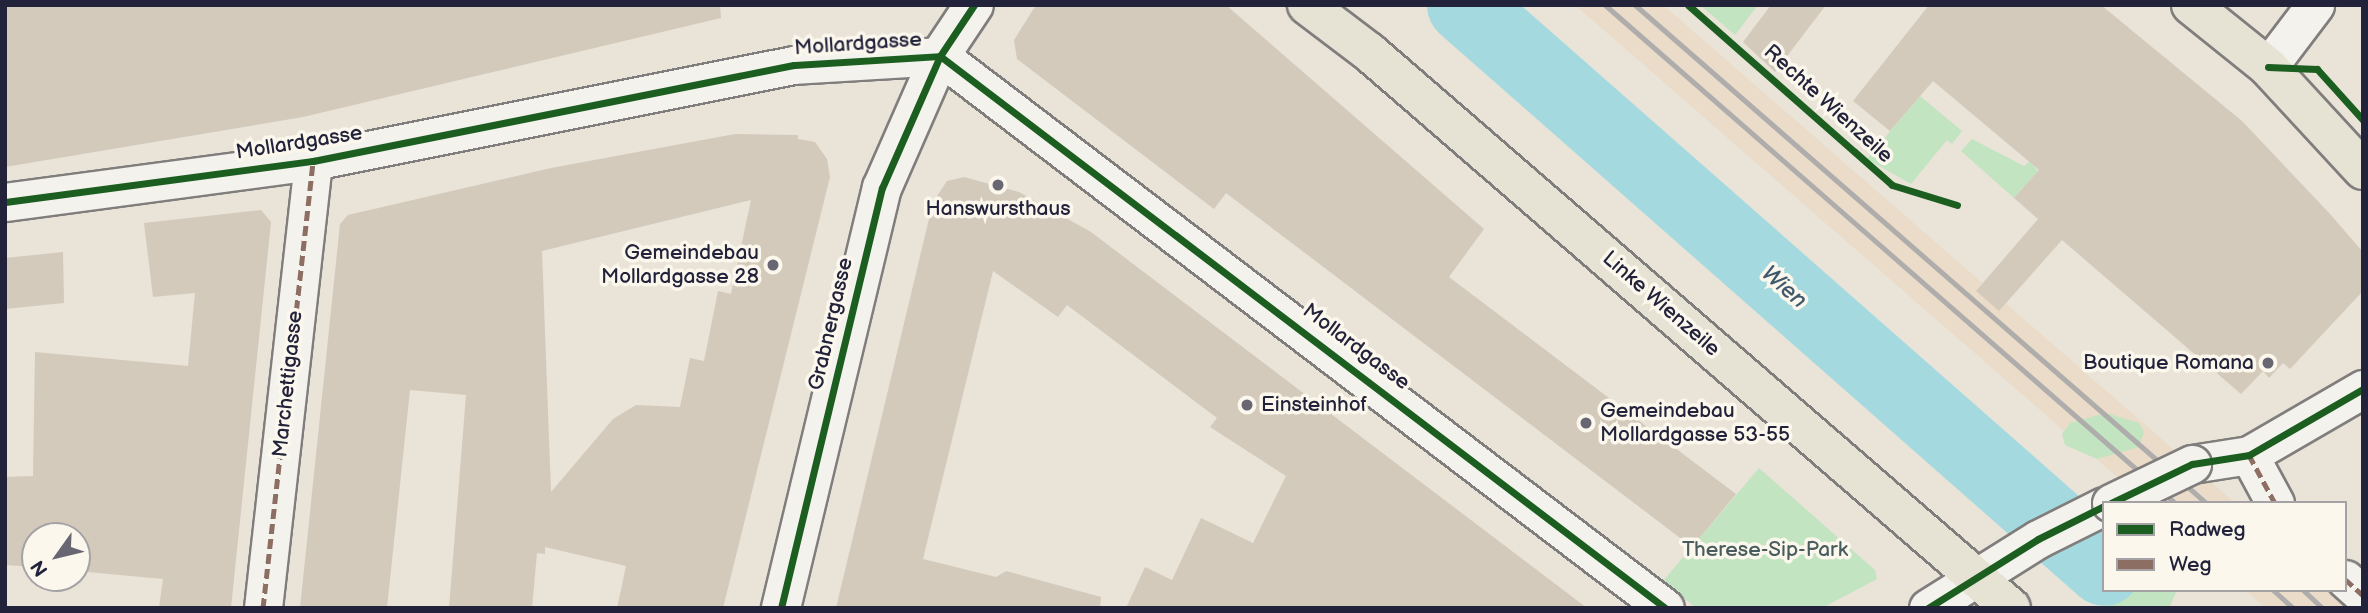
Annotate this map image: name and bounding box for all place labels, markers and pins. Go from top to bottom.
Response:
marker: Hanswursthaus [990,177,1006,193]
place label: Hanswursthaus [925,196,1071,222]
place label: Gemeindebau Mollardgasse 28 [601,240,759,290]
marker: Gemeindebau Mollardgasse 28 [765,257,781,273]
place label: Boutique Romana [2083,350,2254,376]
marker: Boutique Romana [2260,355,2276,371]
place label: Einsteinhof [1261,392,1367,418]
marker: Einsteinhof [1239,397,1255,413]
place label: Gemeindebau Mollardgasse 53-55 [1600,398,1790,448]
marker: Gemeindebau Mollardgasse 53-55 [1578,415,1594,431]

